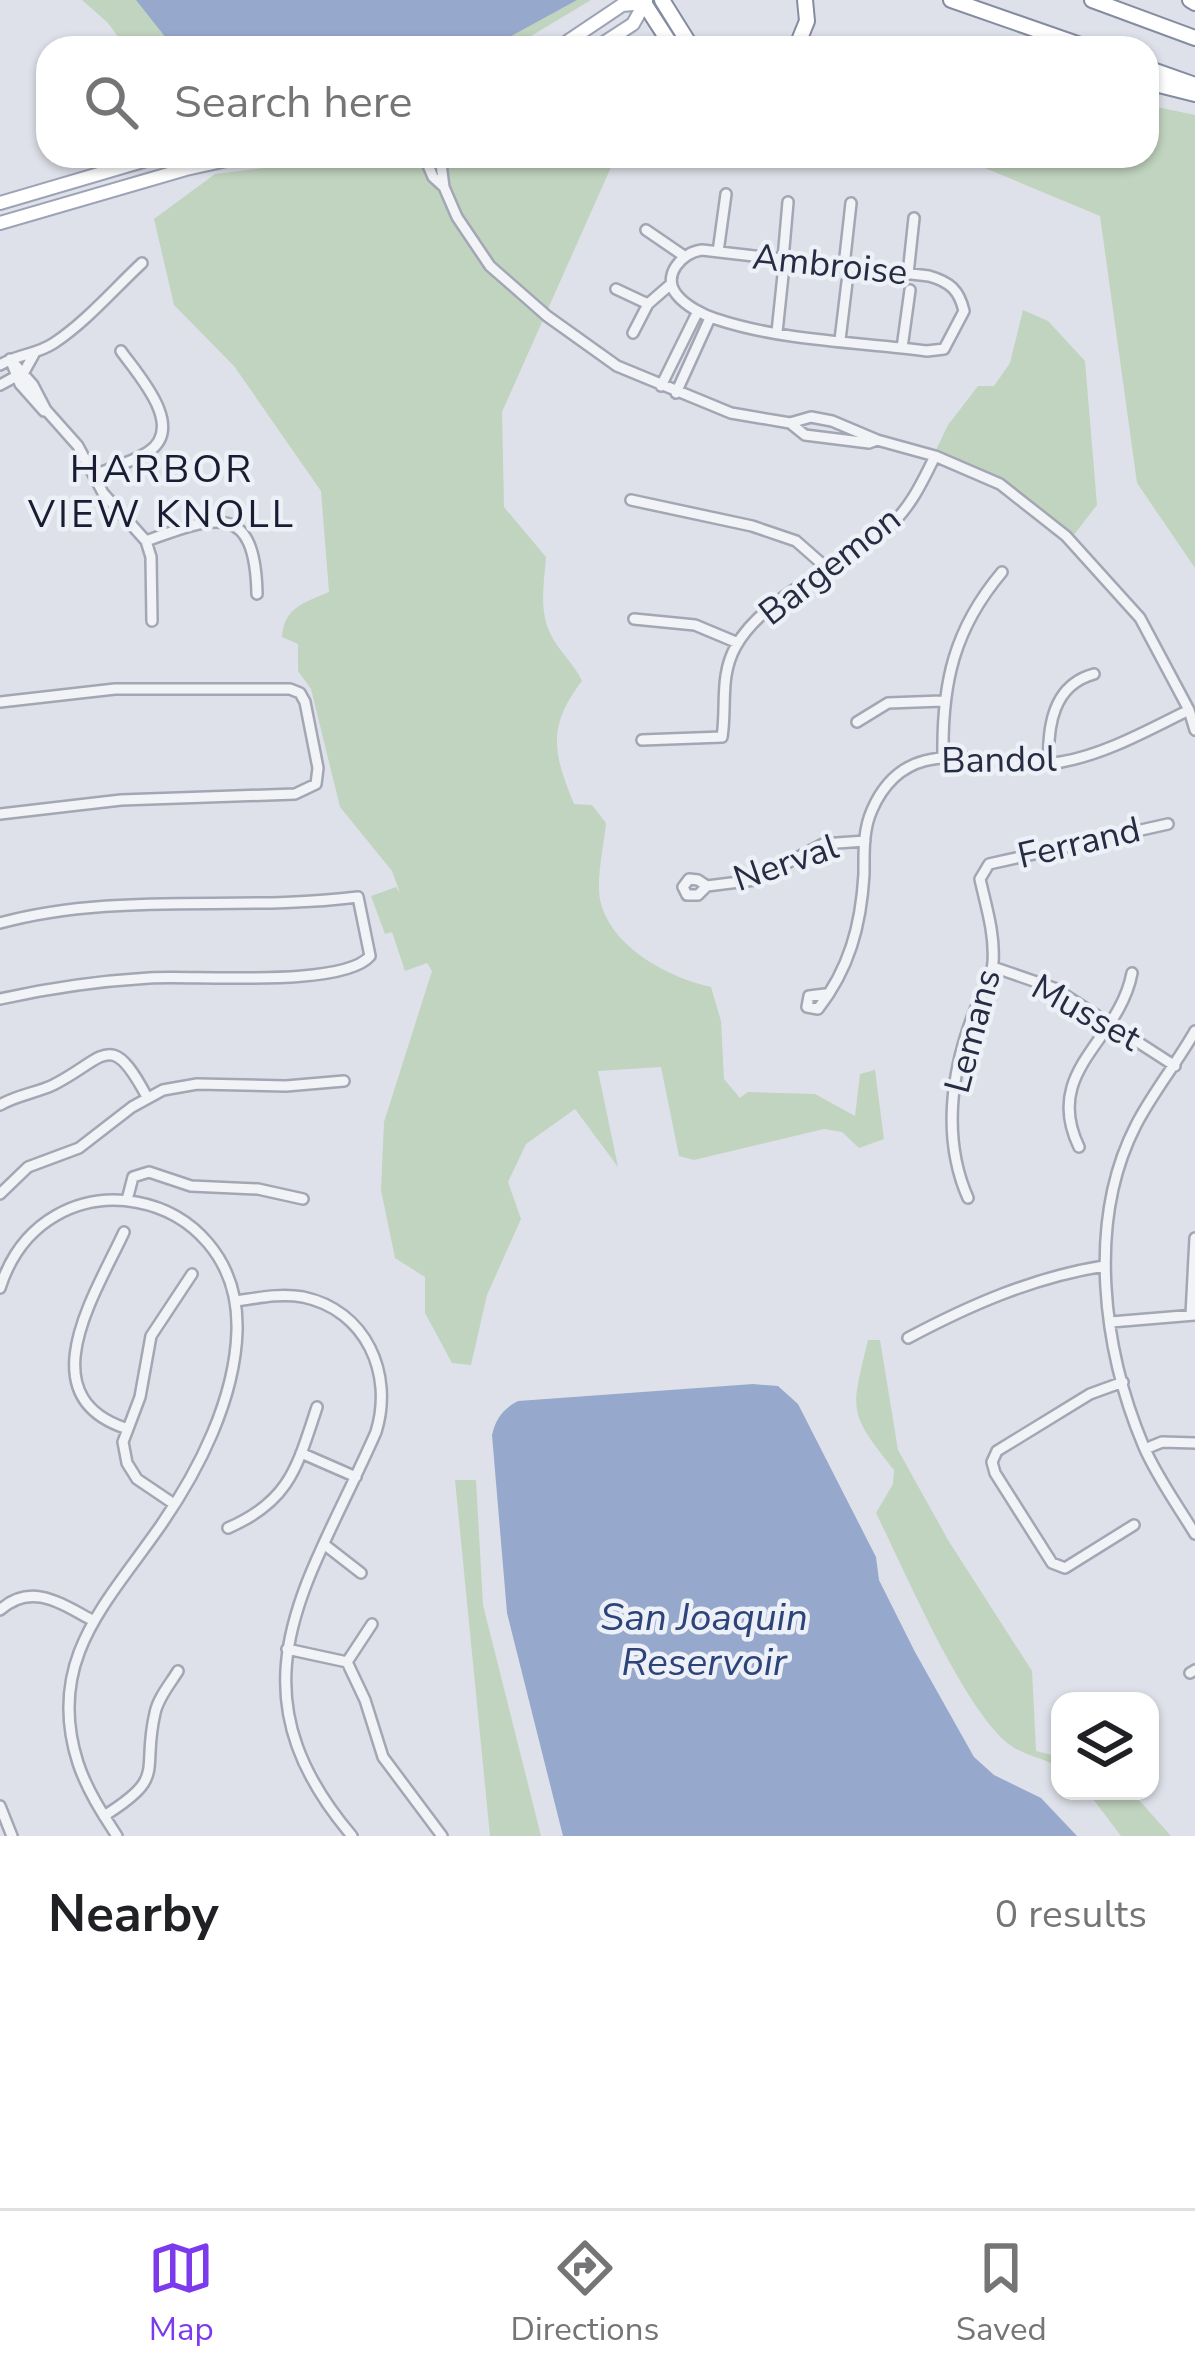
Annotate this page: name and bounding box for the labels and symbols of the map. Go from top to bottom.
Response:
street label: Ambroise [750,233,910,297]
district label: HARBOR VIEW KNOLL [27,443,296,541]
street label: Bargemon [749,495,911,637]
street label: Bandol [941,734,1058,786]
street label: Ferrand [1013,805,1145,881]
street label: Nerval [727,822,845,904]
street label: Musset [1023,963,1150,1063]
street label: Lemans [933,964,1013,1098]
water label: San Joaquin Reservoir [600,1591,808,1689]

